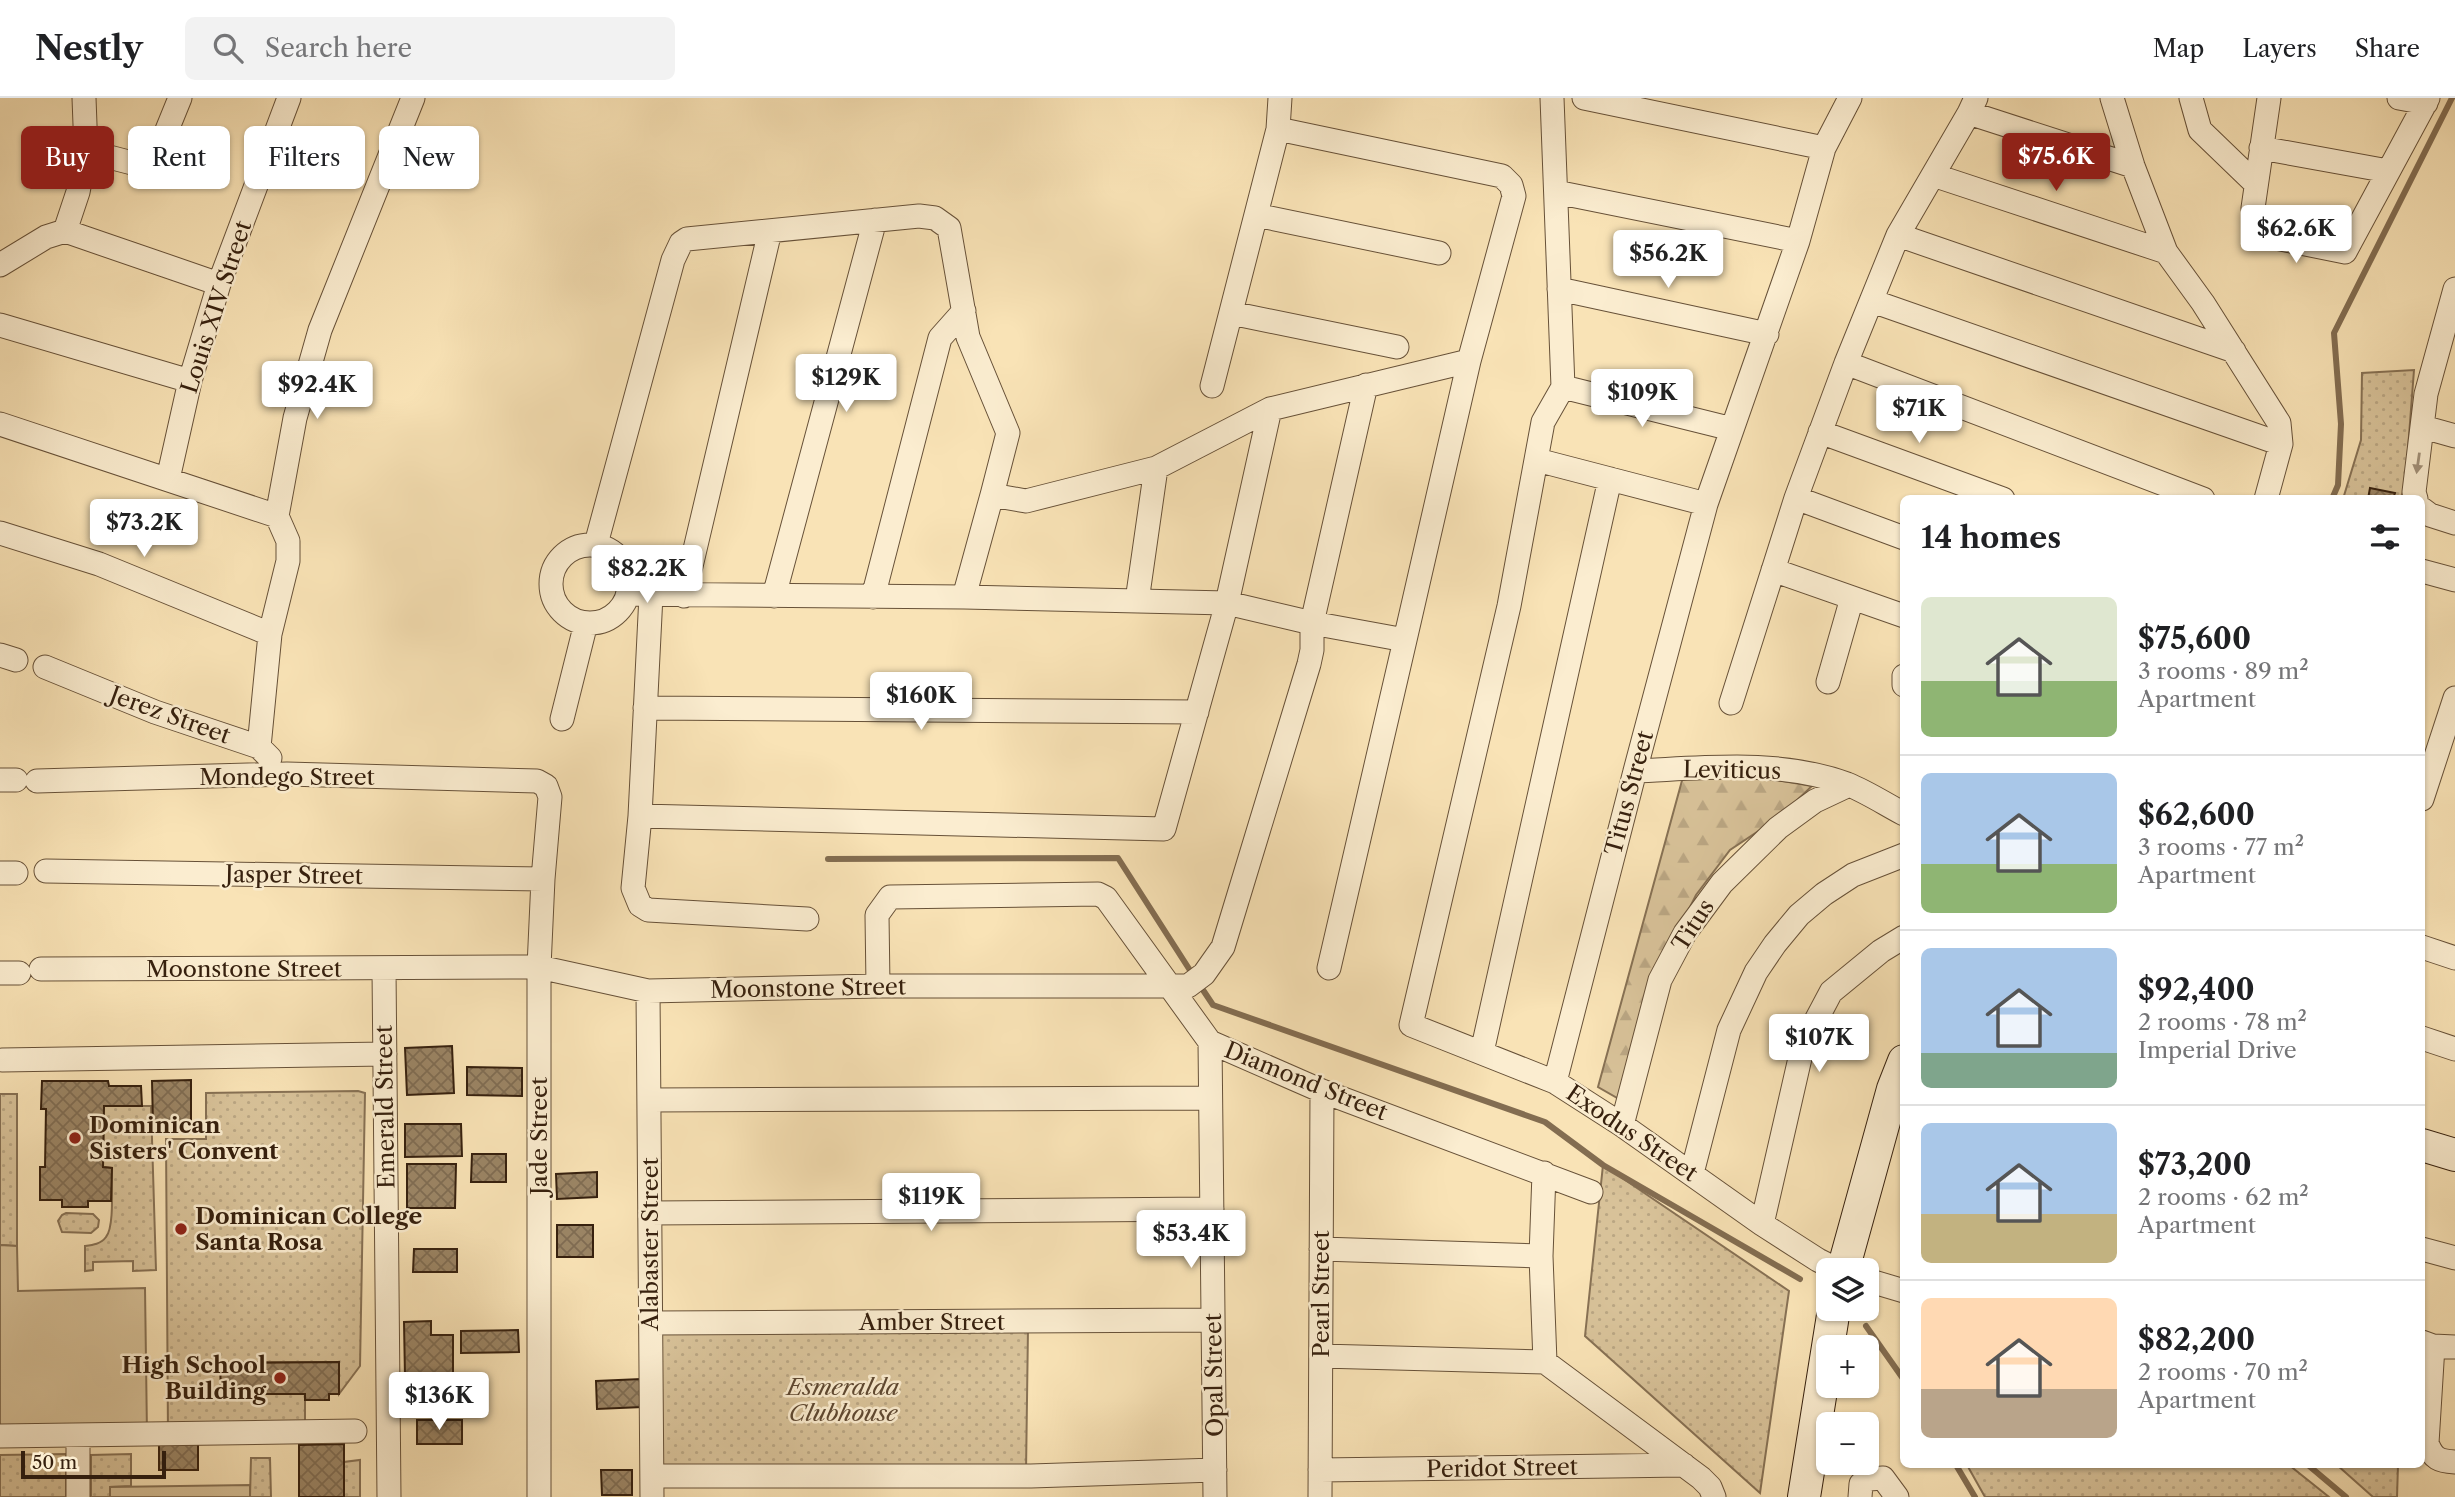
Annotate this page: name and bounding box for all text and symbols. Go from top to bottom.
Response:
search box [185,17,675,80]
text: Nestly [35,28,143,69]
icon: search [209,29,247,67]
text: Search here [265,32,412,64]
text: Map [2153,34,2204,63]
text: Layers [2242,34,2317,63]
text: Share [2355,34,2420,63]
chip: Buy [21,126,114,189]
chip: Rent [128,126,230,189]
chip: Filters [244,126,365,189]
chip: New [379,126,479,189]
pin: $75.6K [1999,134,2113,193]
text: $75.6K [2018,142,2094,170]
pin: $62.6K [2239,206,2353,265]
text: $62.6K [2257,214,2335,242]
street label: Louis XIV Street [175,217,257,397]
pin: $56.2K [1611,230,1725,290]
text: $56.2K [1629,239,1707,267]
pin: $129K [797,354,895,414]
pin: $92.4K [260,362,374,421]
text: $129K [812,363,880,391]
text: $92.4K [278,370,356,398]
pin: $109K [1593,370,1691,429]
text: $109K [1607,378,1677,406]
pin: $71K [1878,386,1960,445]
text: $71K [1892,394,1946,422]
one-way arrow [2412,452,2423,474]
pin: $73.2K [87,500,201,559]
text: $73.2K [106,508,182,536]
icon: filters [2366,518,2404,556]
text: 14 homes [1921,519,2061,556]
pin: $82.2K [590,546,704,605]
text: $82.2K [608,554,686,582]
text: $75,600 [2138,620,2251,657]
icon: home [1977,625,2061,709]
text: 3 rooms · 89 m² [2138,657,2309,685]
pin: $160K [872,672,970,732]
street label: Jerez Street [103,679,234,750]
text: $160K [886,681,956,709]
text: Apartment [2138,685,2256,713]
street label: Titus Street [1599,728,1659,858]
street label: Leviticus [1683,755,1781,785]
street label: Mondego Street [199,763,375,791]
text: $62,600 [2138,796,2255,833]
icon: home [1977,801,2061,885]
text: 3 rooms · 77 m² [2138,833,2304,861]
street label: Jasper Street [222,860,363,890]
text: Apartment [2138,861,2256,889]
street label: Titus [1666,894,1720,956]
street label: Moonstone Street [146,955,342,983]
text: $92,400 [2138,971,2255,1008]
street label: Moonstone Street [710,972,906,1004]
icon: home [1977,976,2061,1060]
text: 2 rooms · 78 m² [2138,1008,2307,1036]
pin: $107K [1770,1014,1868,1074]
text: $107K [1785,1023,1853,1051]
street label: Emerald Street [370,1025,400,1189]
street label: Diamond Street [1221,1036,1391,1126]
text: Imperial Drive [2138,1036,2297,1064]
street label: Jade Street [525,1077,553,1198]
street label: Exodus Street [1561,1079,1703,1187]
place label: Dominican Sisters' Convent [89,1111,279,1165]
marker: Dominican Sisters' Convent [67,1130,83,1146]
text: $73,200 [2138,1146,2252,1183]
icon: home [1977,1151,2061,1235]
street label: Alabaster Street [636,1157,664,1332]
pin: $119K [882,1174,980,1233]
text: $119K [898,1182,964,1210]
text: 2 rooms · 62 m² [2138,1183,2309,1211]
place label: Dominican College Santa Rosa [195,1202,422,1256]
pin: $53.4K [1134,1210,1248,1270]
text: Apartment [2138,1211,2256,1239]
text: $53.4K [1153,1219,1229,1247]
marker: Dominican College Santa Rosa [173,1221,189,1237]
street label: Pearl Street [1307,1230,1335,1358]
map controls [1816,1258,1879,1475]
button: layers [1816,1258,1879,1321]
street label: Amber Street [858,1308,1005,1336]
street label: Opal Street [1199,1313,1229,1437]
text: $82,200 [2138,1321,2255,1358]
icon: home [1977,1326,2061,1410]
button: + [1816,1335,1879,1398]
place label: High School Building [121,1351,267,1405]
text: 2 rooms · 70 m² [2138,1358,2308,1386]
marker: High School Building [272,1370,288,1386]
pin: $136K [390,1372,488,1432]
park label: Esmeralda Clubhouse [785,1373,900,1427]
text: $136K [405,1381,473,1409]
text: Apartment [2138,1386,2256,1414]
button: − [1816,1412,1879,1475]
scale bar [21,1448,166,1480]
text: 50 m [32,1451,77,1474]
street label: Peridot Street [1426,1453,1578,1483]

